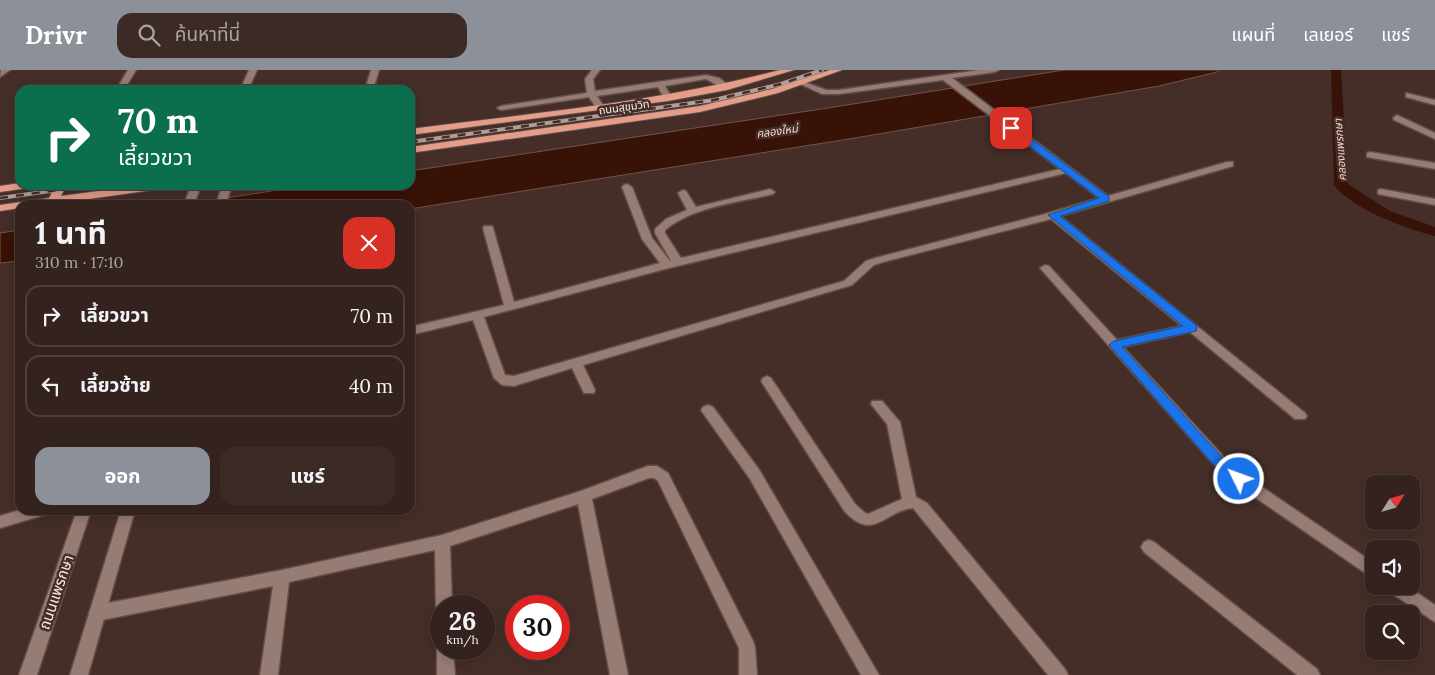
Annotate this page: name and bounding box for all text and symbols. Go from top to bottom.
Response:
search box [117,13,467,58]
text: Drivr [25,20,87,51]
icon: search [135,21,163,49]
text: ค้นหาที่นี่ [175,22,240,46]
text: แผนที่ [1231,23,1275,46]
text: เลเยอร์ [1303,23,1353,46]
text: แชร์ [1381,23,1410,46]
street label: ถนนสุขุมวิท [598,96,650,118]
text: 70 m [118,98,198,143]
icon: right [35,105,100,170]
pin [990,107,1032,149]
icon: arrive [997,114,1025,142]
water label: คลองแพรกษา [1331,118,1349,182]
water label: คลองใหม่ [755,121,801,141]
text: เลี้ยวขวา [118,143,193,171]
text: 1 นาที [35,214,107,252]
button: close [343,217,395,269]
text: 310 m · 17:10 [35,252,124,272]
icon: right [37,302,65,330]
text: เลี้ยวขวา [80,303,149,327]
text: 70 m [350,304,393,328]
icon: left [37,372,65,400]
text: เลี้ยวซ้าย [80,373,151,397]
text: 40 m [349,374,393,398]
button: ออก [35,447,210,505]
button: แชร์ [220,447,395,505]
position arrow [1212,452,1264,504]
north arrow [1365,475,1420,530]
map controls [1365,475,1420,660]
button: sound [1365,540,1420,595]
street label: ถนนแพรกษา [34,552,78,632]
speed limit sign: 30 [505,595,570,660]
text: 26 [449,605,476,637]
button: search [1365,605,1420,660]
text: km/h [446,632,479,647]

